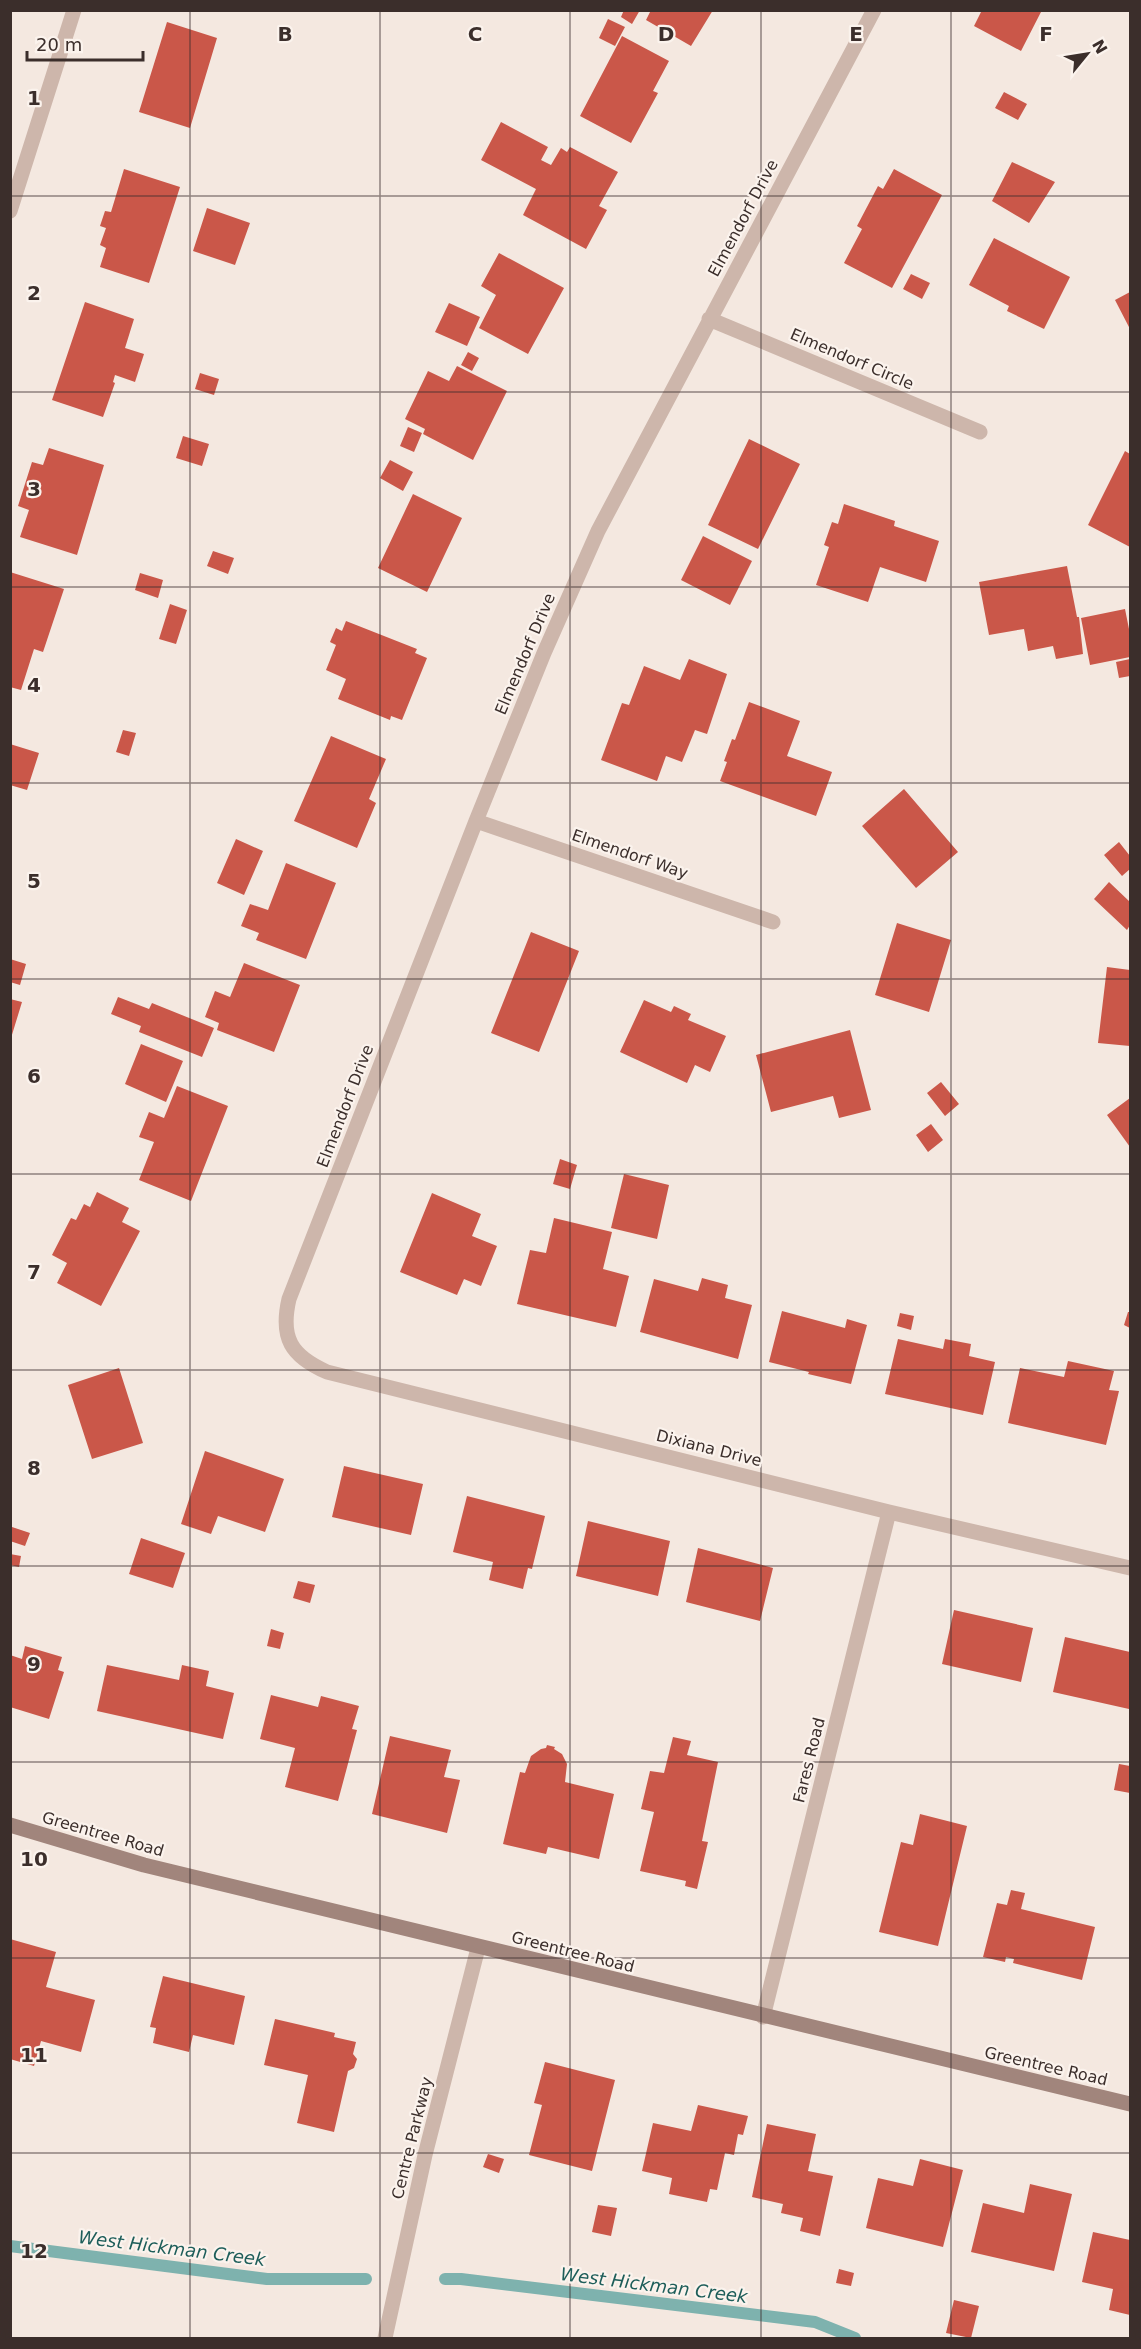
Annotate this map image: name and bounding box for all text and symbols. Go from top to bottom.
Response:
text: B [277,22,293,46]
text: C [468,22,482,46]
text: D [658,22,674,46]
text: E [849,22,863,46]
text: F [1039,22,1053,46]
scale bar [27,24,142,62]
north arrow [1057,24,1117,84]
text: 20 m [36,34,82,55]
text: N [1088,36,1111,57]
text: 1 [27,86,41,110]
street label: Elmendorf Drive [704,156,782,280]
text: 2 [27,281,41,305]
street label: Elmendorf Circle [787,324,917,394]
text: 3 [27,477,41,501]
street label: Elmendorf Drive [491,590,559,718]
text: 4 [27,673,41,697]
street label: Elmendorf Way [569,825,691,883]
text: 5 [27,869,41,893]
street label: Elmendorf Drive [313,1042,377,1170]
text: 6 [27,1064,41,1088]
text: 7 [27,1260,41,1284]
street label: Dixiana Drive [654,1426,764,1470]
text: 8 [27,1456,41,1480]
text: 9 [27,1652,41,1676]
street label: Fares Road [789,1715,829,1805]
street label: Greentree Road [40,1808,166,1860]
text: 10 [20,1847,48,1871]
street label: Greentree Road [510,1928,636,1976]
text: 11 [20,2043,48,2067]
street label: Greentree Road [983,2043,1109,2089]
street label: Centre Parkway [388,2075,436,2201]
water label: West Hickman Creek [77,2226,268,2270]
text: 12 [20,2239,48,2263]
water label: West Hickman Creek [559,2263,750,2307]

